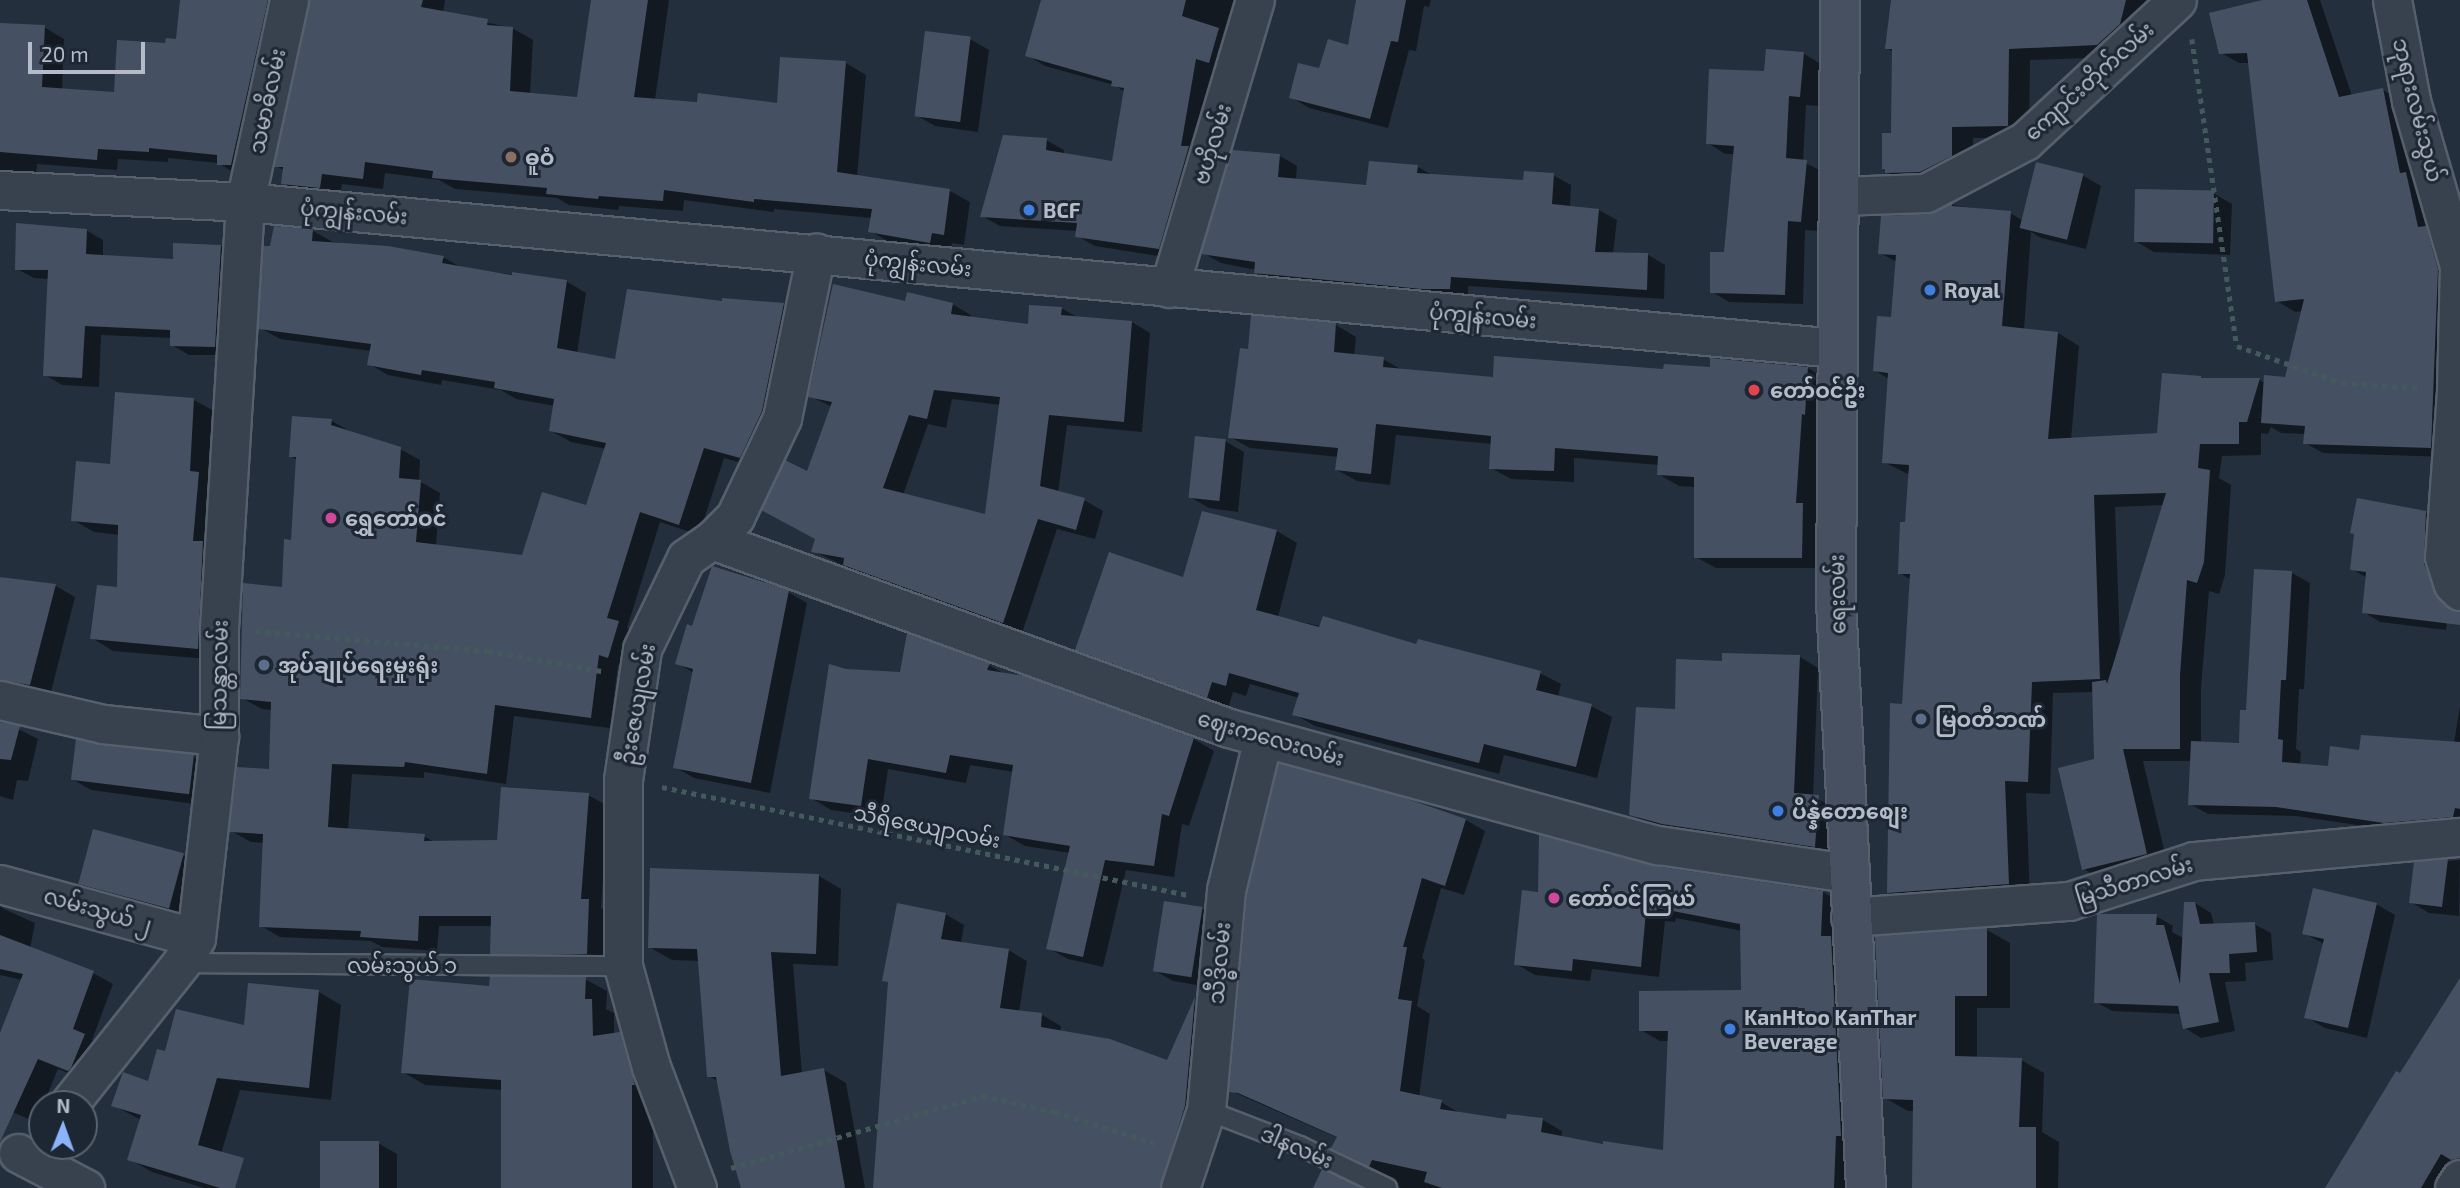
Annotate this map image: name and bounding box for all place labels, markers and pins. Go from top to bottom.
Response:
place label: ဓူဝံ [525,144,554,170]
marker: ဓူဝံ [503,149,519,165]
place label: BCF [1043,197,1080,223]
marker: BCF [1021,202,1037,218]
place label: Royal [1944,277,2000,303]
marker: Royal [1922,282,1938,298]
place label: တော်ဝင်ဦး [1770,377,1866,403]
marker: တော်ဝင်ဦး [1744,380,1764,400]
place label: ရွှေတော်ဝင် [345,505,447,531]
marker: ရွှေတော်ဝင် [323,510,339,526]
place label: အုပ်ချုပ်ရေးမှုးရုံး [278,652,438,678]
marker: အုပ်ချုပ်ရေးမှုးရုံး [256,657,272,673]
place label: မြဝတီဘဏ် [1935,706,2046,732]
marker: မြဝတီဘဏ် [1913,711,1929,727]
place label: ပိန္နဲတောစျေး [1792,798,1908,824]
marker: ပိန္နဲတောစျေး [1770,803,1786,819]
place label: တော်ဝင်ကြယ် [1568,885,1695,911]
marker: တော်ဝင်ကြယ် [1546,890,1562,906]
place label: KanHtoo KanThar Beverage [1744,1004,1916,1054]
marker: KanHtoo KanThar Beverage [1722,1021,1738,1037]

